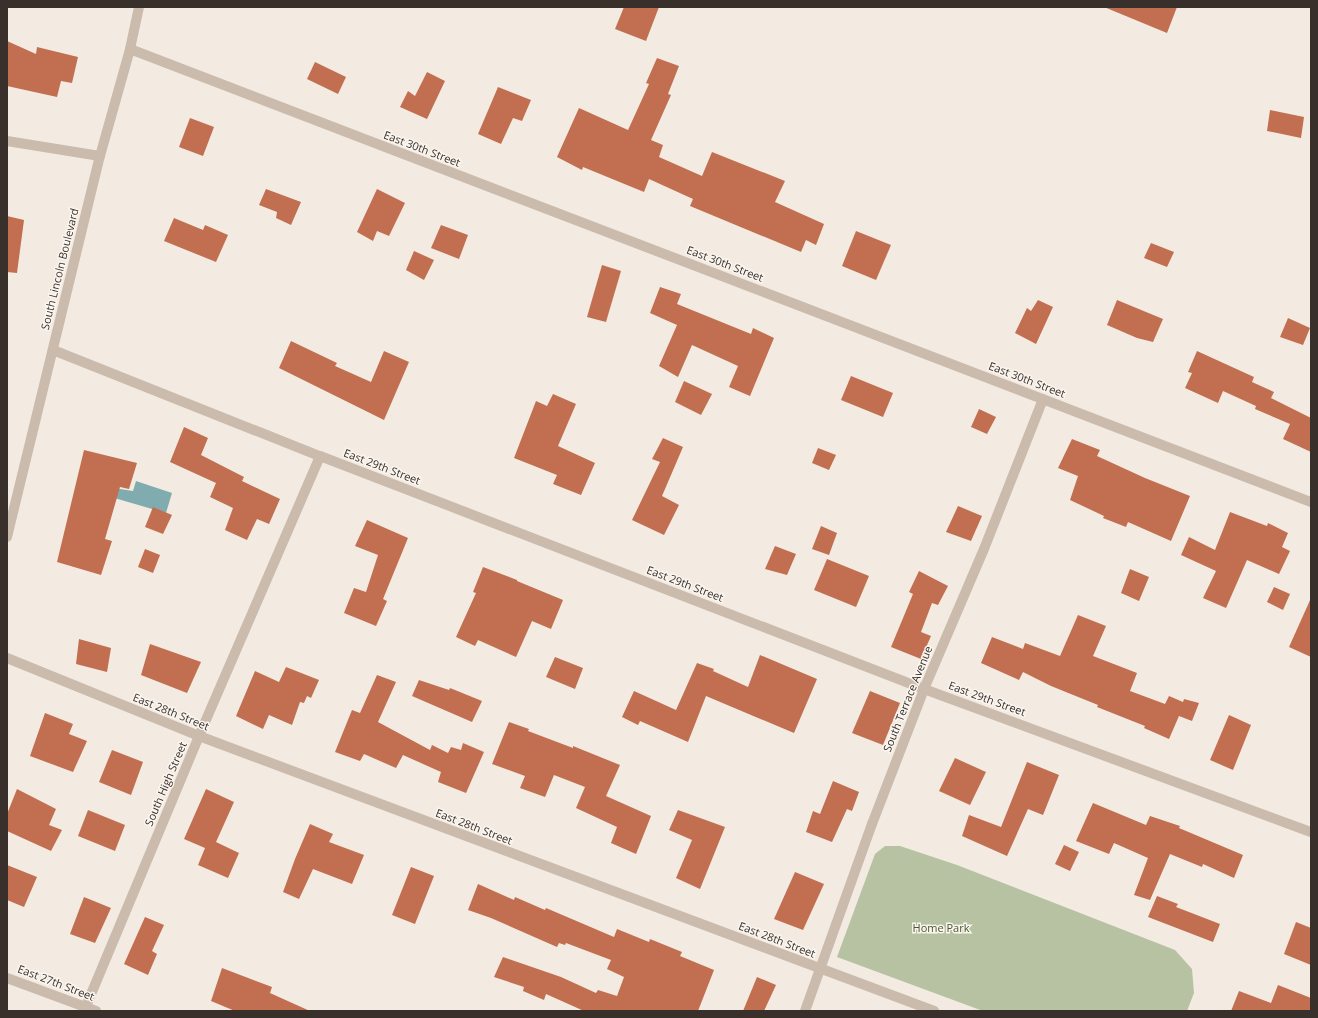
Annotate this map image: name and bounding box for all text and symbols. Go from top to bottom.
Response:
street label: East 30th Street [382,128,462,170]
street label: South Lincoln Boulevard [39,207,81,331]
street label: East 30th Street [685,243,765,285]
street label: East 30th Street [987,359,1067,401]
street label: East 29th Street [342,446,422,488]
street label: East 29th Street [645,563,725,605]
street label: South Terrace Avenue [881,644,935,754]
street label: East 29th Street [947,679,1027,719]
street label: East 28th Street [131,691,211,733]
street label: South High Street [142,740,190,828]
street label: East 28th Street [434,806,514,848]
street label: East 28th Street [737,919,817,961]
park label: Home Park [913,921,969,935]
street label: East 27th Street [16,962,96,1004]

